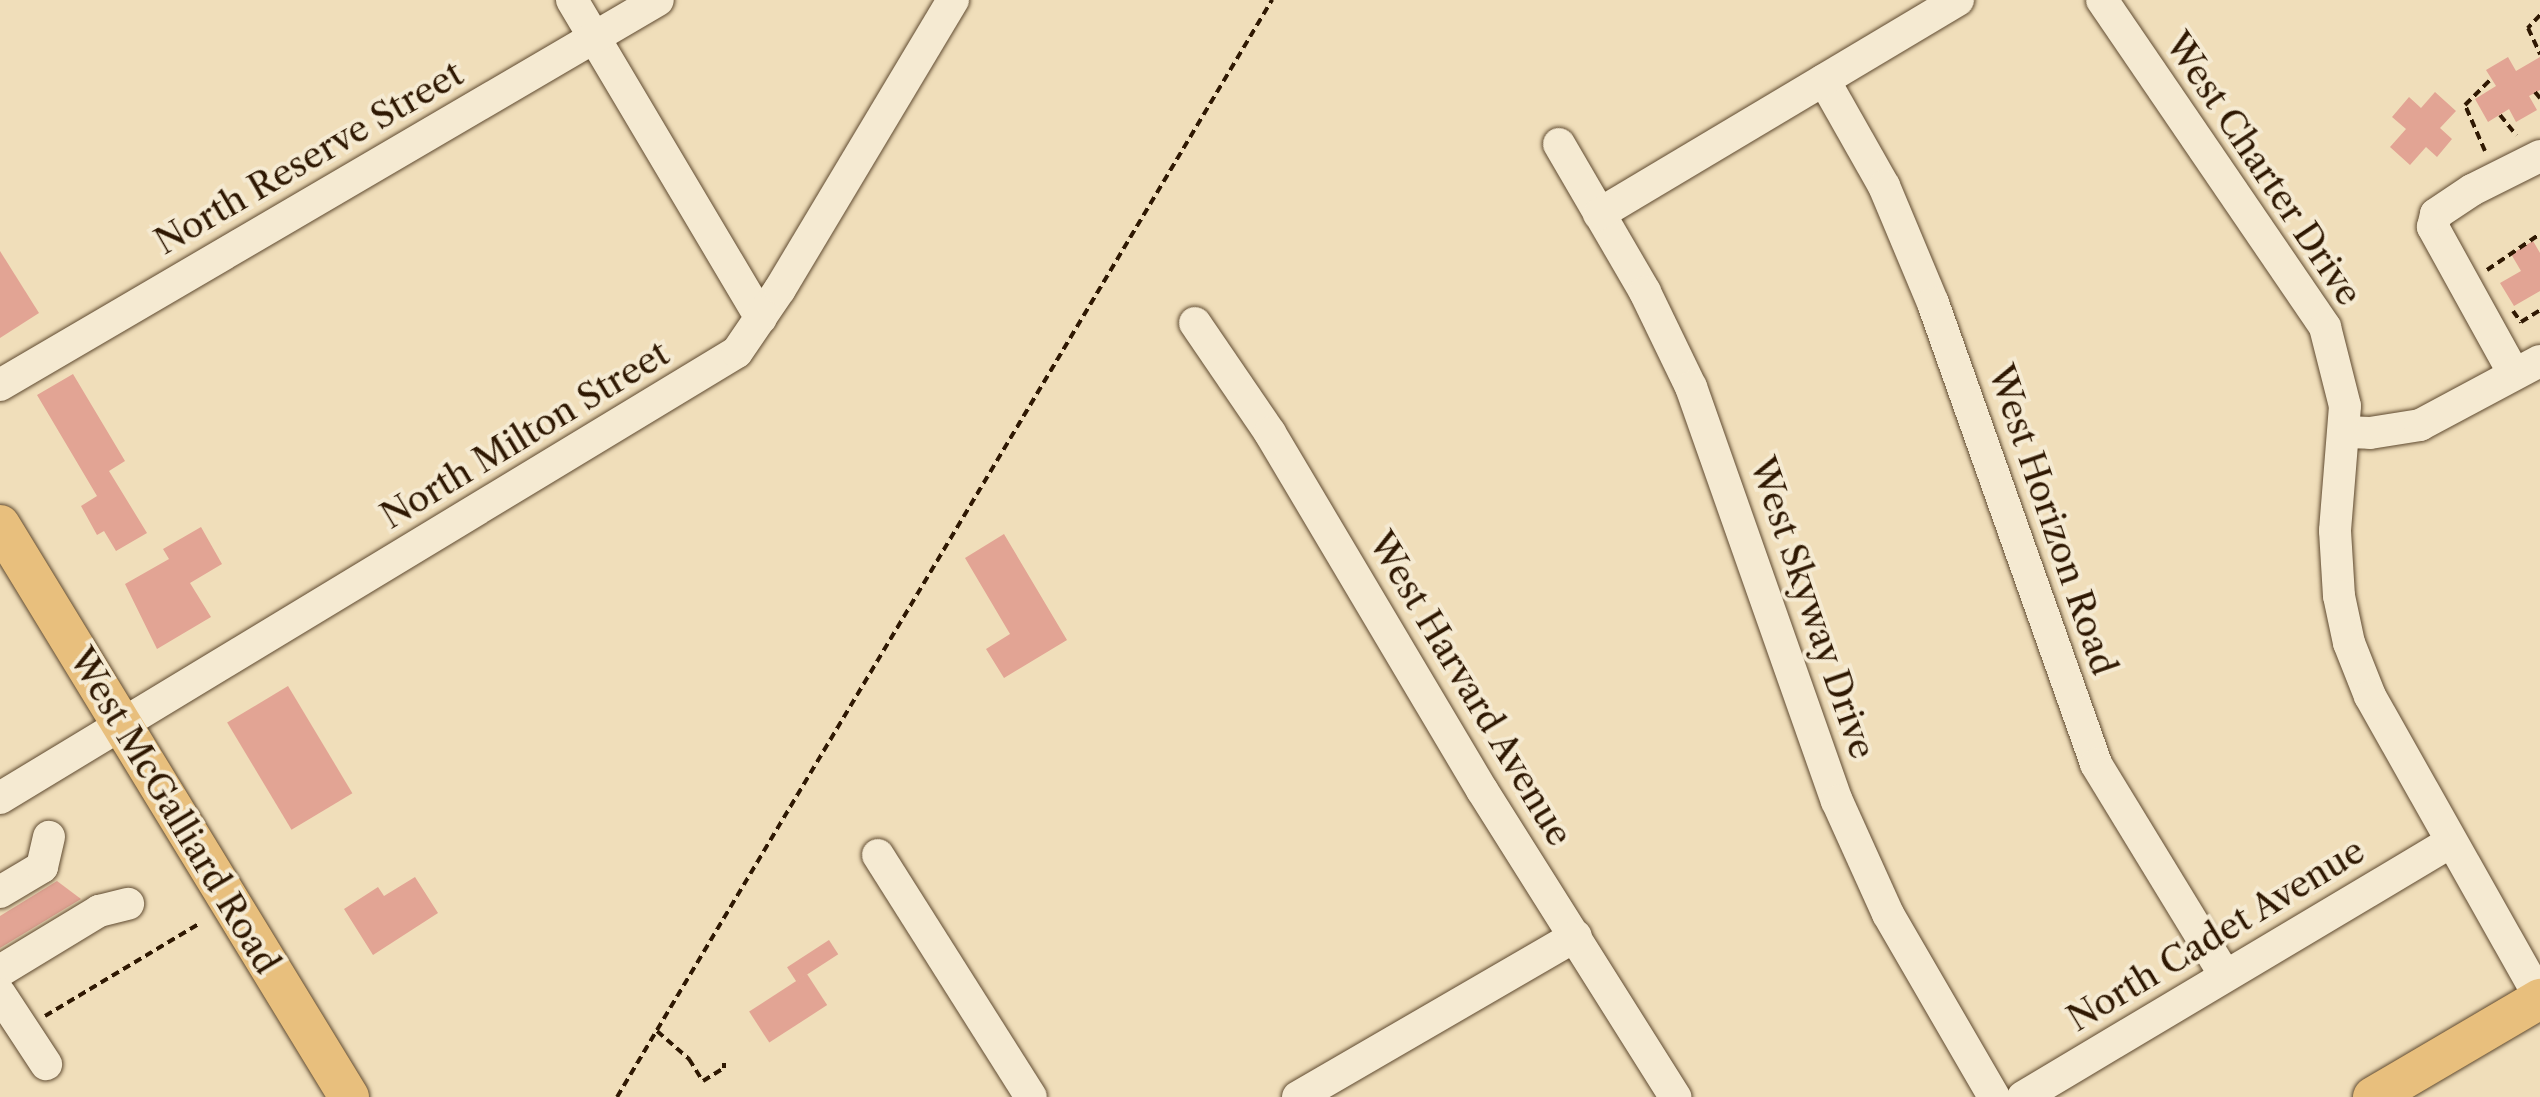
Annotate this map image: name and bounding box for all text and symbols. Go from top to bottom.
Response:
street label: West Charter Drive [2156,24,2370,314]
street label: North Reserve Street [148,53,470,263]
street label: North Milton Street [373,332,677,538]
street label: West Horizon Road [1979,360,2125,680]
street label: West Skyway Drive [1741,451,1883,765]
street label: West Harvard Avenue [1359,524,1581,854]
street label: West McGalliard Road [60,640,288,982]
street label: North Cadet Avenue [2059,829,2373,1041]

